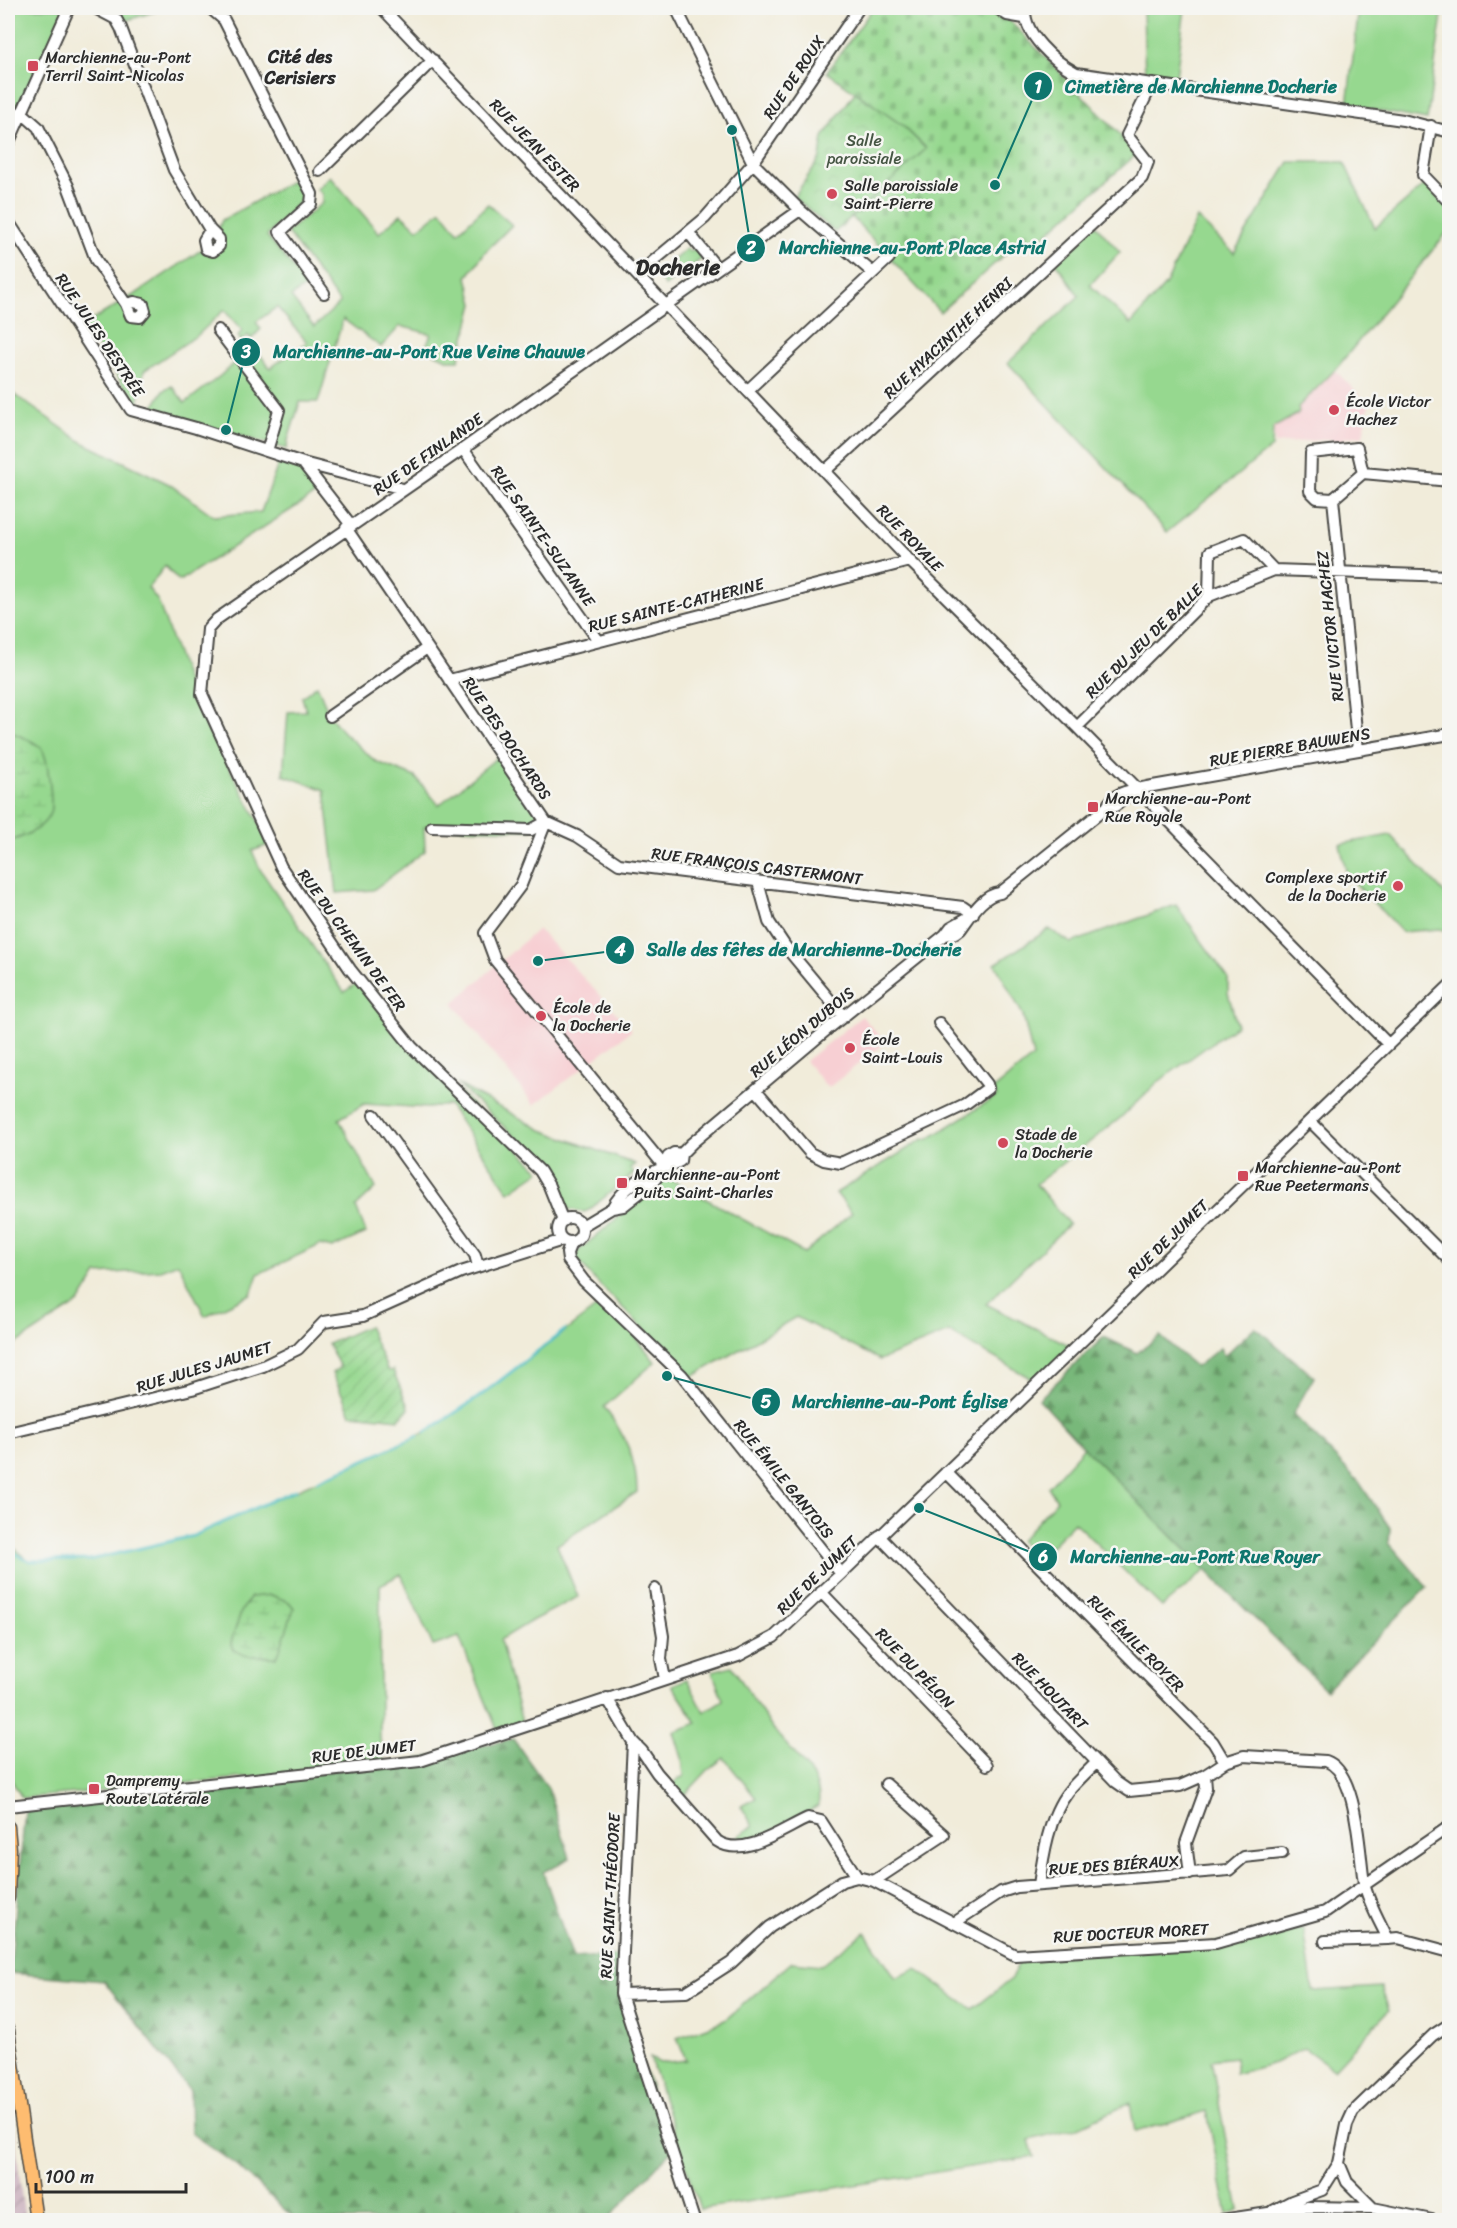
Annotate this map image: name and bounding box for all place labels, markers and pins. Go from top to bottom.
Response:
place label: Marchienne-au-Pont Terril Saint-Nicolas [45,43,192,90]
marker: Marchienne-au-Pont Terril Saint-Nicolas [26,59,40,73]
callout: Cimetière de Marchienne Docherie [1023,68,1349,104]
place label: Salle paroissiale Saint-Pierre [844,171,958,218]
marker: Salle paroissiale Saint-Pierre [825,187,839,201]
callout: Marchienne-au-Pont Place Astrid [736,230,1058,266]
callout: Marchienne-au-Pont Rue Veine Chauwe [231,334,596,370]
place label: École Victor Hachez [1346,387,1432,434]
marker: École Victor Hachez [1327,403,1341,417]
place label: Marchienne-au-Pont Rue Royale [1105,784,1252,831]
marker: Marchienne-au-Pont Rue Royale [1086,800,1100,814]
place label: Complexe sportif de la Docherie [1265,863,1388,910]
marker: Complexe sportif de la Docherie [1391,879,1405,893]
callout: Salle des fêtes de Marchienne-Docherie [605,932,974,968]
place label: École de la Docherie [553,993,631,1040]
marker: École de la Docherie [534,1009,548,1023]
place label: École Saint-Louis [862,1025,943,1072]
marker: École Saint-Louis [843,1041,857,1055]
place label: Stade de la Docherie [1015,1120,1093,1167]
marker: Stade de la Docherie [996,1136,1010,1150]
place label: Marchienne-au-Pont Rue Peetermans [1255,1153,1402,1200]
place label: Marchienne-au-Pont Puits Saint-Charles [634,1160,781,1207]
marker: Marchienne-au-Pont Rue Peetermans [1236,1169,1250,1183]
marker: Marchienne-au-Pont Puits Saint-Charles [615,1176,629,1190]
callout: Marchienne-au-Pont Église [751,1384,1020,1420]
callout: Marchienne-au-Pont Rue Royer [1028,1539,1332,1575]
place label: Dampremy Route Latérale [106,1766,209,1813]
marker: Dampremy Route Latérale [87,1782,101,1796]

